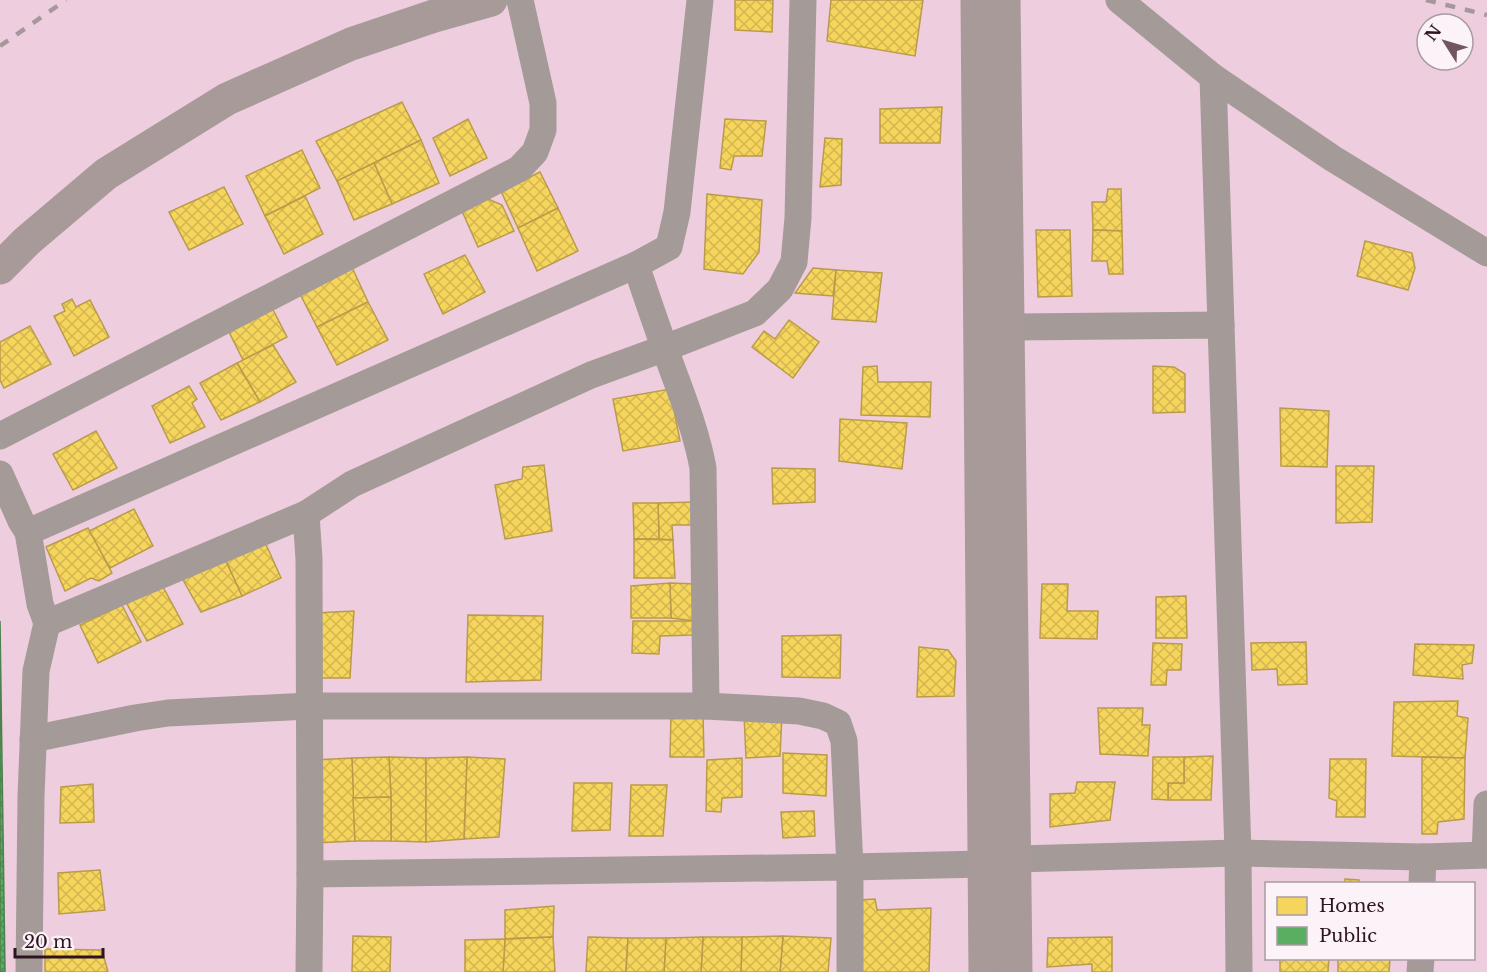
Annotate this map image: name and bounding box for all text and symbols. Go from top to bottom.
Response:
north arrow [1415,12,1475,72]
text: N [1421,21,1446,45]
legend [1265,882,1475,960]
text: Homes [1319,895,1385,917]
scale bar [15,921,104,959]
text: Public [1319,925,1377,947]
text: 20 m [24,931,72,953]

